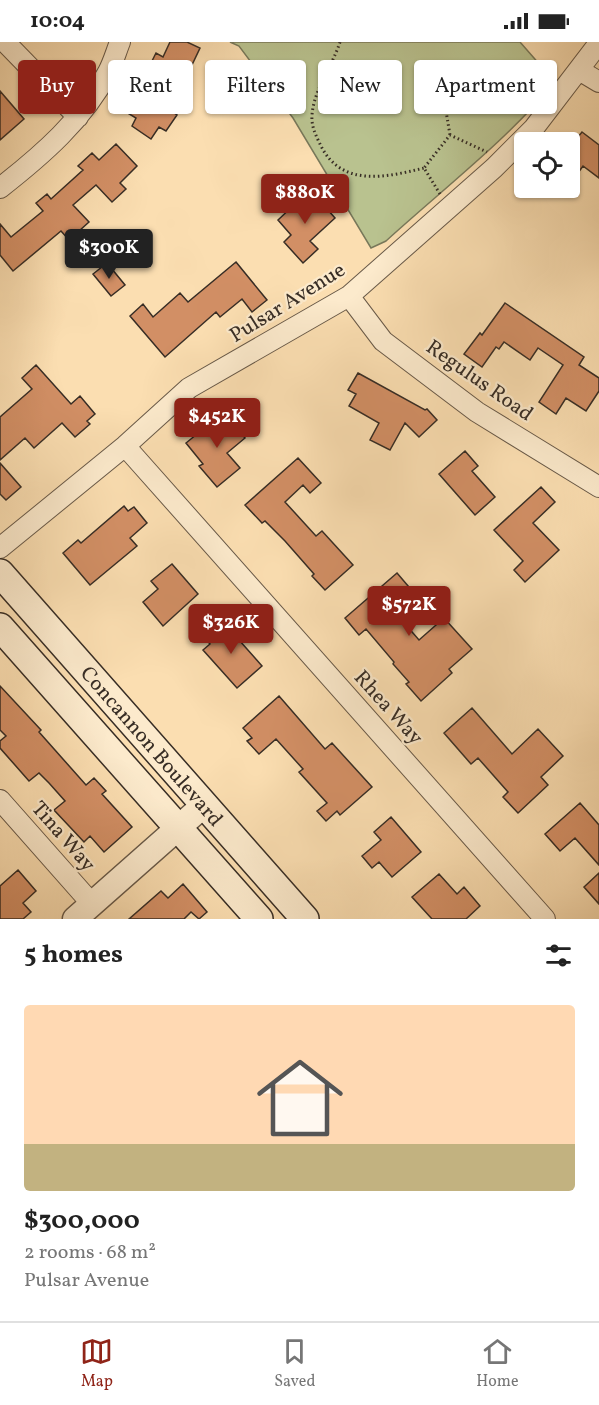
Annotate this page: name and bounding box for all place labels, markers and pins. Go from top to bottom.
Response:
pin: $880K [263,174,347,225]
pin: $300K [67,229,151,280]
pin: $452K [175,398,259,449]
pin: $572K [367,586,451,637]
pin: $326K [189,604,273,655]

